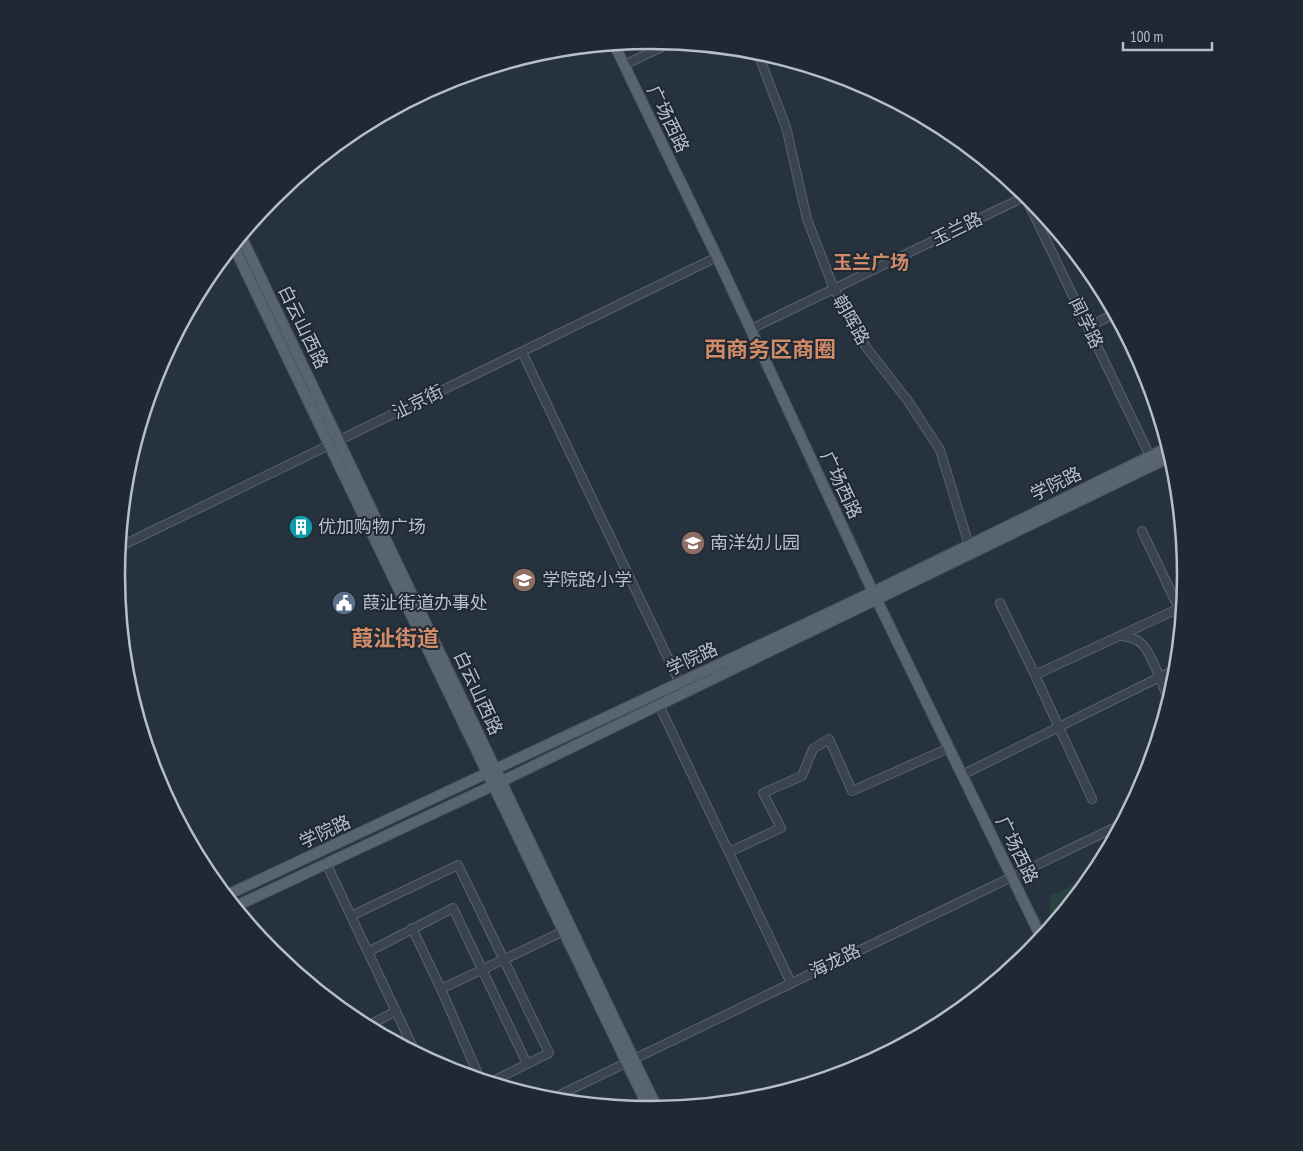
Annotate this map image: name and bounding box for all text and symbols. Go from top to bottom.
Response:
scale bar [1123,20,1212,52]
text: 100 m [1130,27,1163,46]
street label: 广场西路 [642,81,695,156]
street label: 玉兰路 [927,206,986,251]
district label: 玉兰广场 [833,250,909,274]
street label: 白云山西路 [273,281,334,372]
street label: 朝晖路 [828,291,875,349]
street label: 闻学路 [1064,293,1109,352]
district label: 西商务区商圈 [704,335,836,363]
street label: 沚京街 [388,379,447,424]
street label: 广场西路 [816,447,867,522]
street label: 学院路 [1026,461,1085,506]
building icon: 优加购物广场 [288,514,314,540]
place label: 优加购物广场 [318,515,426,538]
school or university icon: 南洋幼儿园 [680,530,706,556]
place label: 南洋幼儿园 [710,531,800,554]
school or university icon: 学院路小学 [511,567,537,593]
place label: 学院路小学 [542,568,632,591]
public building icon: 葭沚街道办事处 [331,590,357,616]
place label: 葭沚街道办事处 [362,591,488,614]
district label: 葭沚街道 [351,624,439,652]
street label: 学院路 [662,637,721,680]
street label: 白云山西路 [449,647,508,738]
street label: 学院路 [295,810,354,853]
street label: 广场西路 [991,812,1044,887]
street label: 海龙路 [805,938,864,983]

